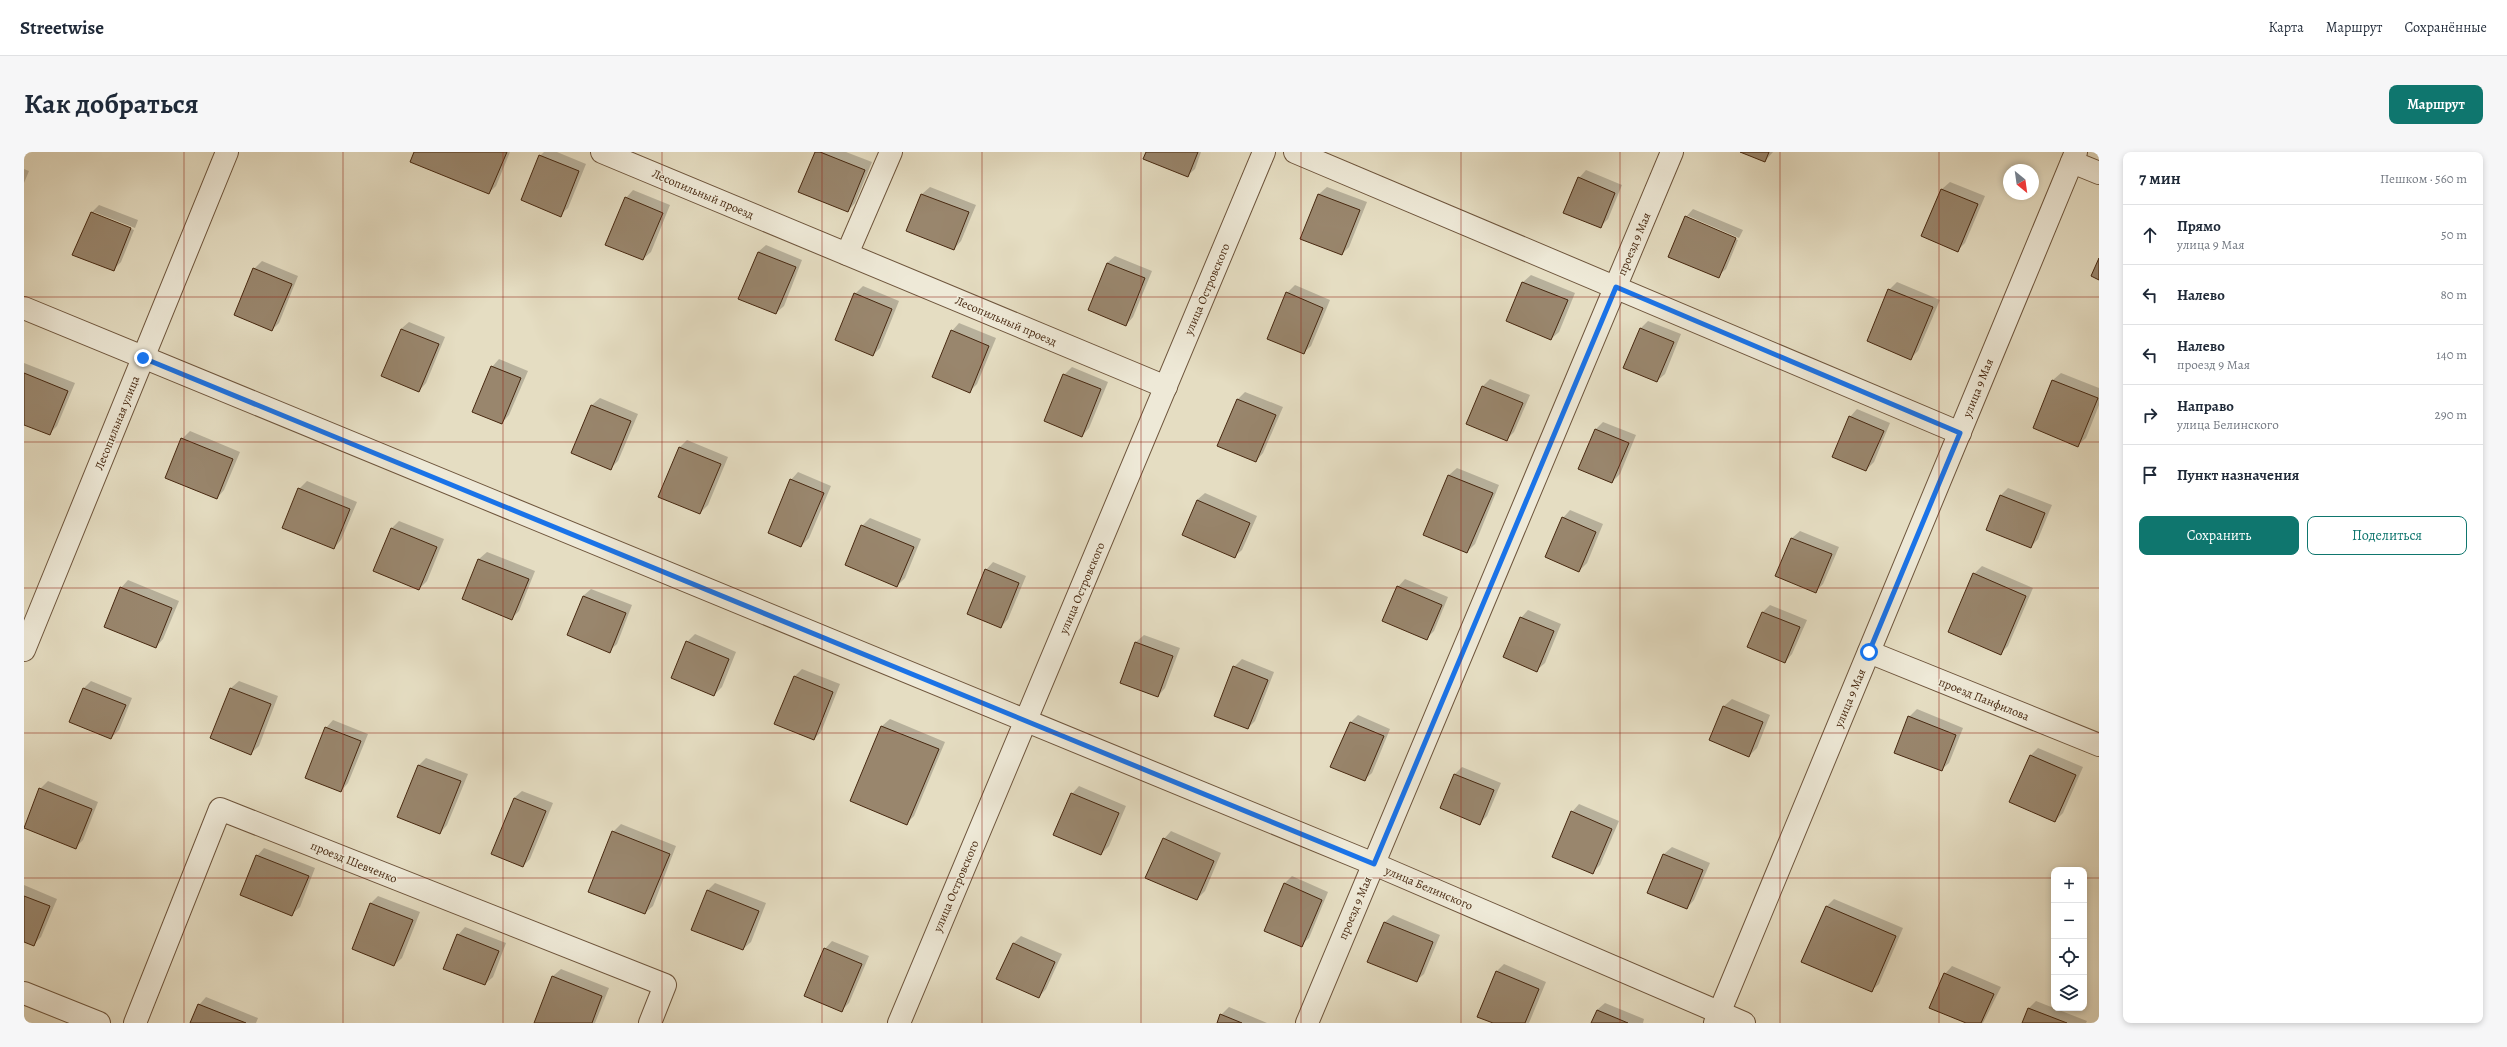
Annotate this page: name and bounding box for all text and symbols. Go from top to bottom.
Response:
text: Streetwise [20,15,104,41]
text: Карта [2269,18,2304,37]
text: Маршрут [2326,18,2382,37]
text: Сохранённые [2404,18,2487,37]
text: Как добраться [24,85,199,123]
button: Маршрут [2389,85,2483,124]
north arrow [2003,164,2039,200]
street label: Лесопильный проезд [650,165,757,223]
text: 7 мин [2139,167,2181,190]
text: Пешком · 560 m [2380,170,2467,187]
street label: проезд 9 Мая [1613,210,1655,278]
text: Прямо [2177,216,2221,236]
icon: ahead [2139,224,2161,246]
text: 50 m [2441,226,2467,243]
text: улица 9 Мая [2177,236,2244,253]
street label: улица Островского [1180,241,1234,338]
icon: left [2139,284,2161,306]
text: Налево [2177,285,2225,305]
text: 80 m [2440,286,2467,303]
street label: Лесопильный проезд [953,292,1060,350]
text: Налево [2177,336,2225,356]
icon: left [2139,344,2161,366]
text: 140 m [2436,346,2467,363]
route end [134,349,152,367]
street label: улица 9 Мая [1959,356,1997,421]
text: проезд 9 Мая [2177,356,2250,373]
street label: Лесопильная улица [91,373,143,473]
text: Направо [2177,396,2234,416]
icon: right [2139,404,2161,426]
text: 290 m [2435,406,2467,423]
text: улица Белинского [2177,416,2279,433]
icon: arrive [2139,464,2161,486]
text: Пункт назначения [2177,465,2299,485]
button: Сохранить [2139,516,2299,555]
button: Поделиться [2307,516,2467,555]
street label: улица Островского [1055,540,1109,637]
route start [1860,643,1878,661]
street label: улица 9 Мая [1830,666,1870,731]
street label: проезд Панфилова [1936,674,2032,725]
street label: проезд Шевченко [308,837,400,887]
street label: улица Островского [929,838,983,935]
street label: улица Белинского [1382,862,1475,914]
map controls [2051,867,2087,1011]
button: + [2051,867,2087,903]
street label: проезд 9 Мая [1334,874,1376,942]
button: − [2051,903,2087,939]
button: locate [2051,939,2087,975]
button: layers [2051,975,2087,1011]

